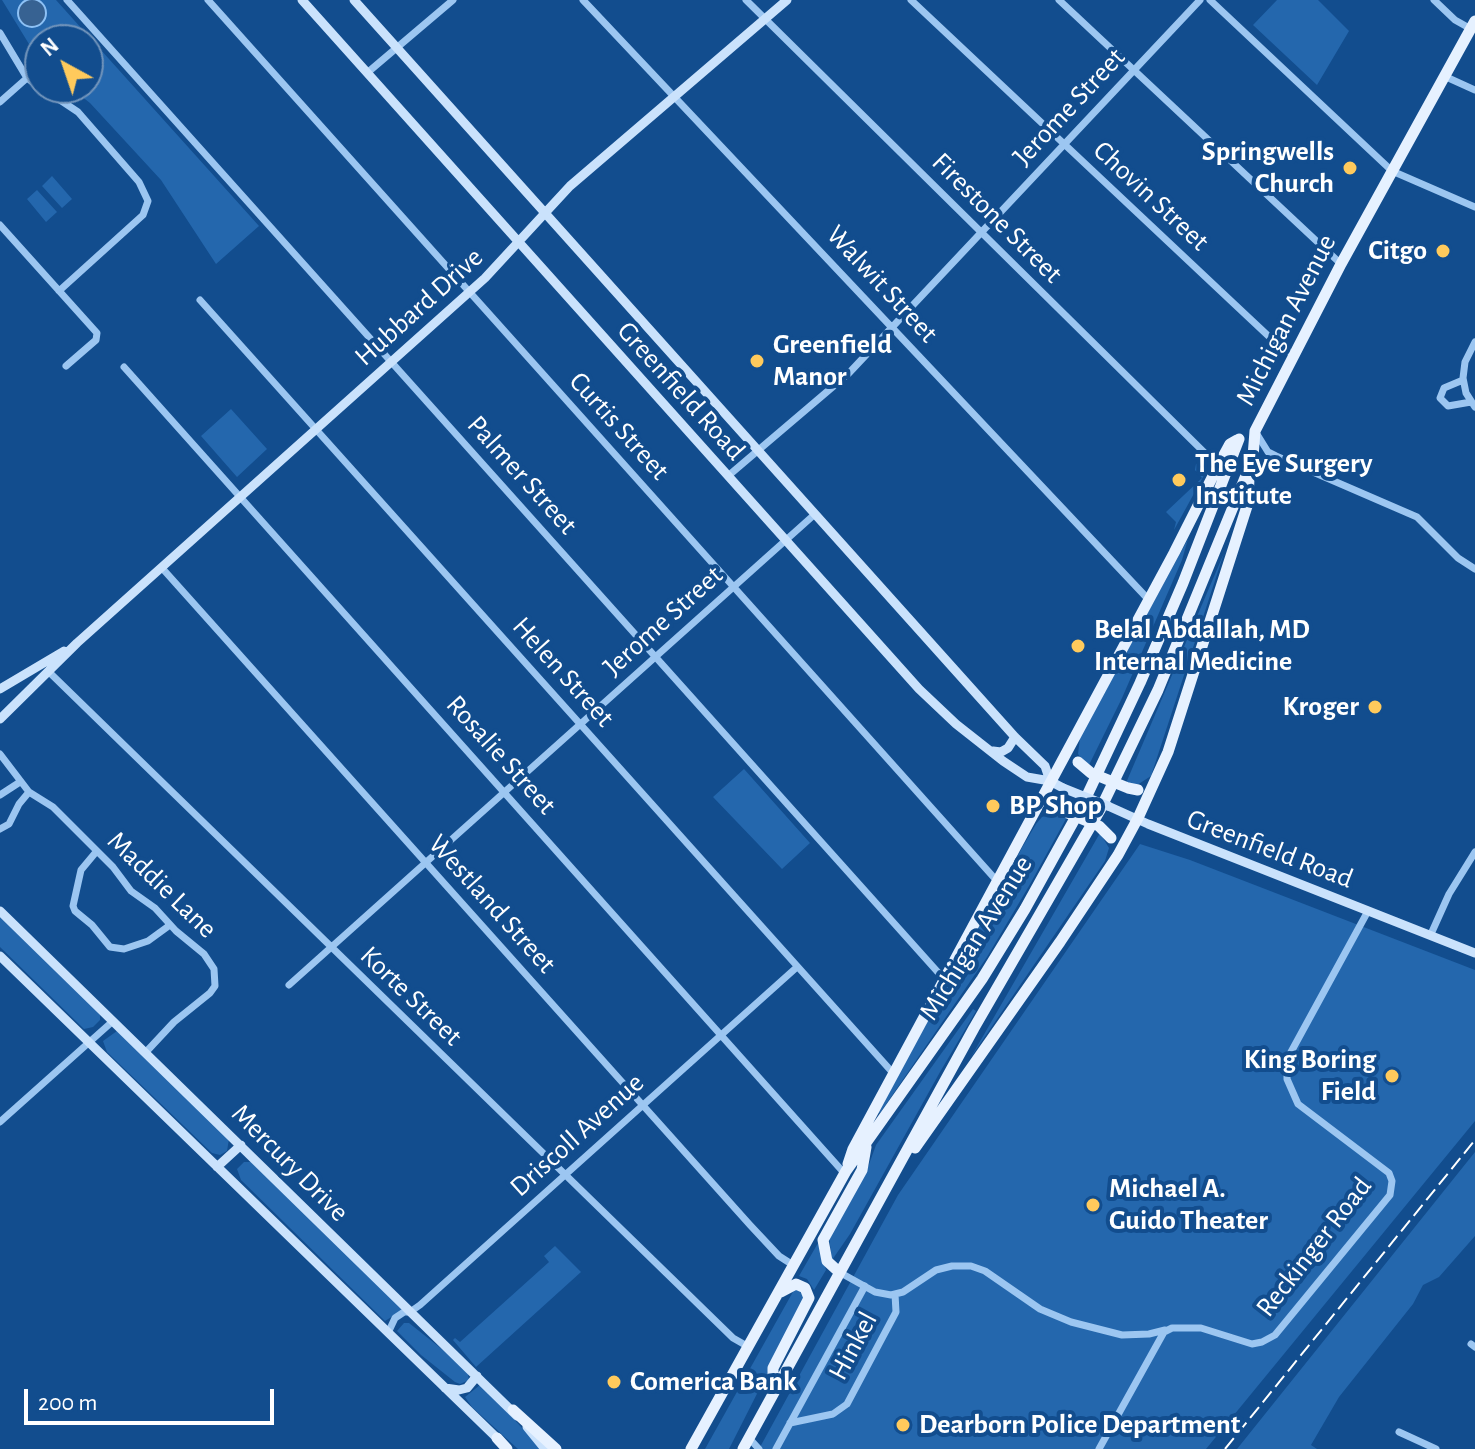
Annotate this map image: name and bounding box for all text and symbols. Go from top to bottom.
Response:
north arrow [24,24,104,104]
text: N [37,34,63,60]
street label: Jerome Street [1006,41,1132,173]
street label: Chovin Street [1086,134,1216,258]
place label: Springwells Church [1202,135,1334,201]
street label: Firestone Street [925,146,1069,290]
marker: Springwells Church [1341,159,1359,177]
street label: Walwit Street [819,218,945,350]
street label: Michigan Avenue [1228,229,1344,411]
place label: Citgo [1368,234,1427,268]
street label: Hubbard Drive [348,241,490,373]
marker: Citgo [1434,242,1452,260]
street label: Greenfield Road [610,315,752,467]
place label: Greenfield Manor [773,328,892,394]
marker: Greenfield Manor [748,352,766,370]
street label: Curtis Street [562,365,676,487]
street label: Palmer Street [460,409,584,541]
place label: The Eye Surgery Institute [1195,447,1372,513]
marker: The Eye Surgery Institute [1170,471,1188,489]
street label: Jerome Street [596,559,730,683]
street label: Helen Street [505,610,621,734]
place label: Belal Abdallah, MD Internal Medicine [1094,613,1310,679]
marker: Belal Abdallah, MD Internal Medicine [1069,637,1087,655]
street label: Rosalie Street [439,689,563,821]
place label: Kroger [1282,690,1359,724]
marker: Kroger [1366,698,1384,716]
place label: BP Shop [1009,789,1102,823]
marker: BP Shop [984,797,1002,815]
street label: Greenfield Road [1182,802,1358,896]
street label: Maddie Lane [100,824,224,946]
street label: Westland Street [421,828,563,980]
street label: Michigan Avenue [912,850,1040,1026]
street label: Korte Street [353,939,469,1053]
place label: King Boring Field [1244,1043,1376,1109]
street label: Driscoll Avenue [503,1066,651,1204]
marker: King Boring Field [1383,1067,1401,1085]
street label: Mercury Drive [224,1097,356,1229]
street label: Reckinger Road [1249,1170,1379,1324]
place label: Michael A. Guido Theater [1109,1172,1268,1238]
marker: Michael A. Guido Theater [1084,1196,1102,1214]
street label: Hinkel [821,1306,885,1386]
place label: Comerica Bank [630,1365,797,1399]
scale bar [28,1373,278,1423]
marker: Comerica Bank [605,1373,623,1391]
text: 200 m [38,1391,97,1415]
place label: Dearborn Police Department [919,1408,1240,1442]
marker: Dearborn Police Department [894,1416,912,1434]

